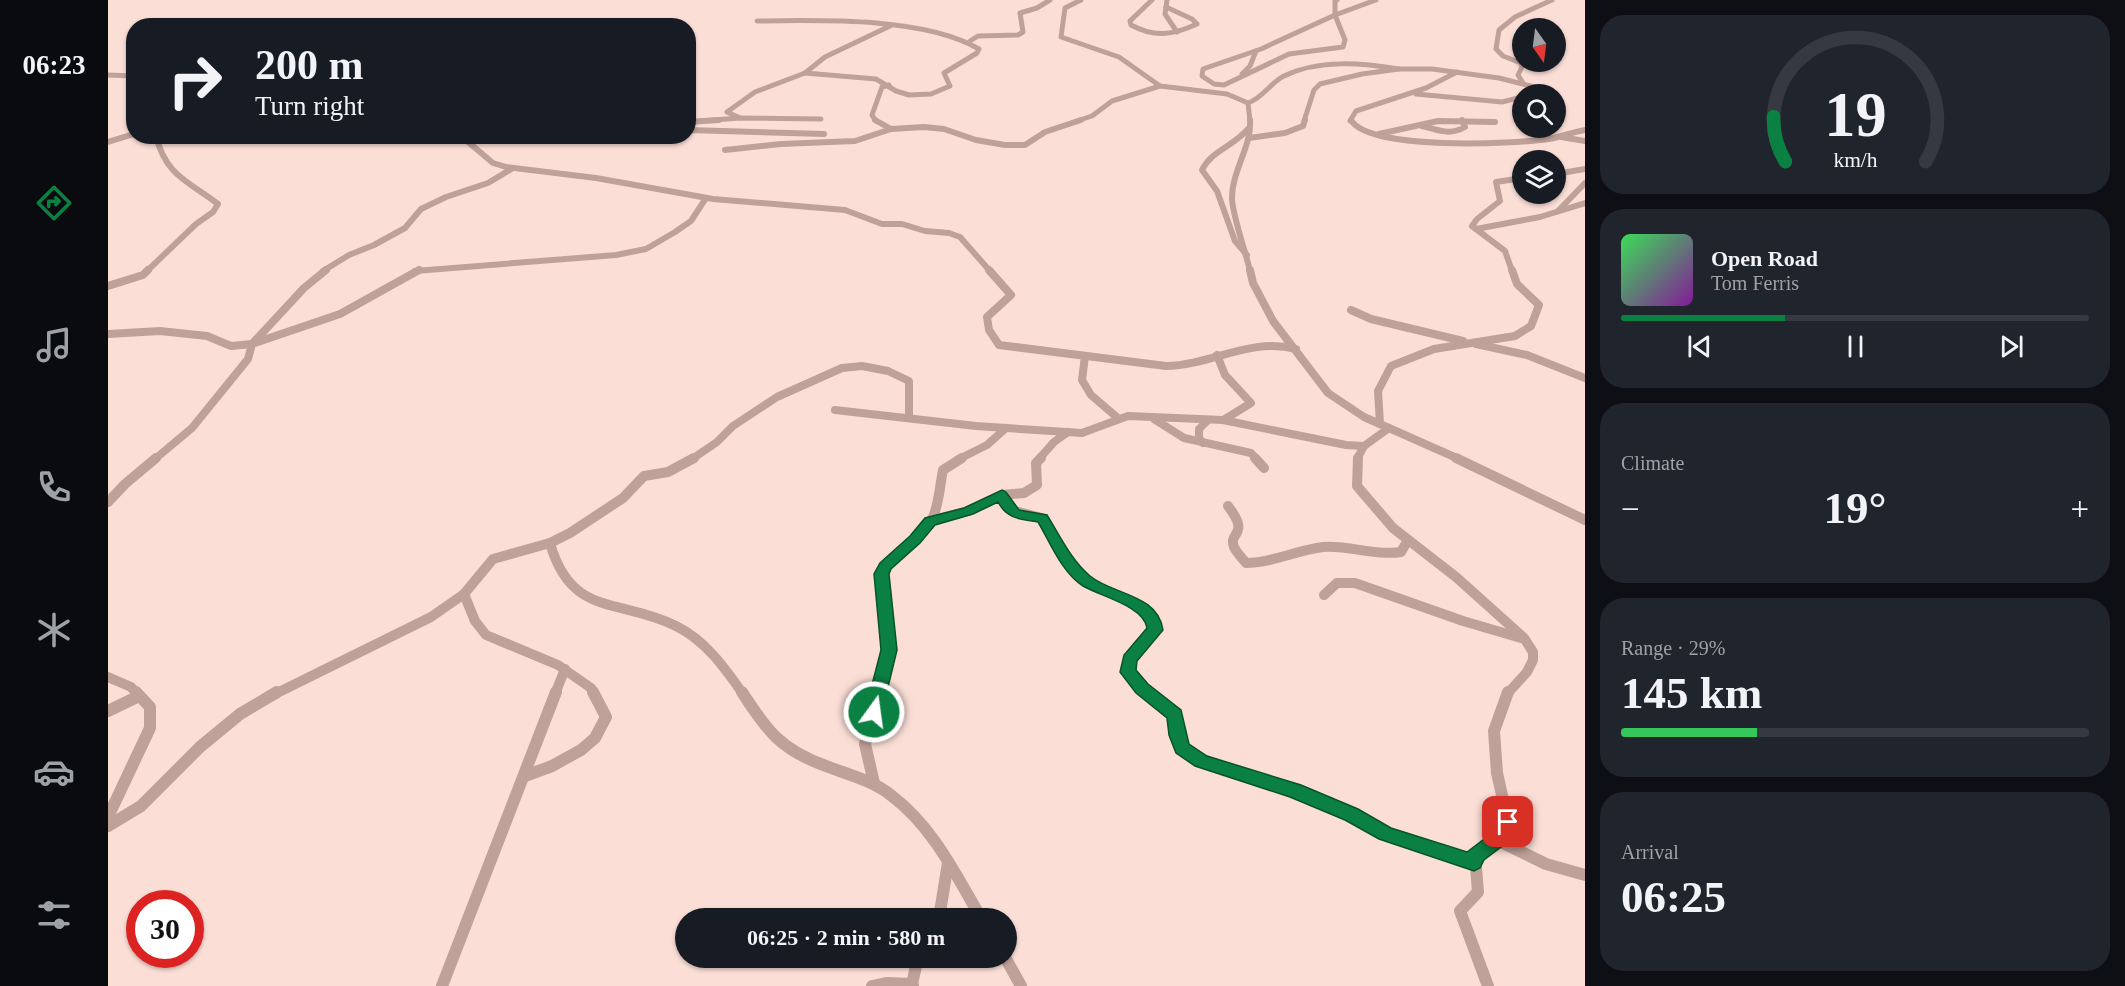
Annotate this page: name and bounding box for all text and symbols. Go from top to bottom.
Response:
north arrow [1512,18,1566,72]
map controls [1512,18,1566,204]
icon: right [156,42,234,120]
text: 200 m [255,42,364,88]
text: 06:23 [23,50,86,80]
text: 19 [1824,80,1886,149]
button: search [1512,84,1566,138]
text: Turn right [255,91,364,121]
text: km/h [1833,148,1877,172]
button: layers [1512,150,1566,204]
icon: directions [33,182,75,224]
text: Open Road [1711,246,1818,271]
text: Tom Ferris [1711,272,1799,294]
icon: music [33,324,75,366]
icon: previous [1683,330,1716,363]
icon: pause [1839,330,1872,363]
icon: next [1995,330,2028,363]
text: Climate [1621,452,1684,474]
icon: phone [33,466,75,508]
text: 19° [1824,483,1887,533]
text: − [1621,491,1640,527]
text: + [2070,491,2089,527]
icon: climate [33,609,75,651]
text: Range · 29% [1621,637,1725,659]
text: 145 km [1621,668,1762,718]
position arrow [842,680,906,744]
icon: car [33,751,75,793]
pin [1482,796,1533,847]
icon: arrive [1491,805,1524,838]
text: Arrival [1621,841,1679,863]
text: 06:25 [1621,872,1726,922]
speed limit sign: 30 [126,890,204,968]
icon: filters [33,894,75,936]
text: 06:25 · 2 min · 580 m [747,925,945,950]

